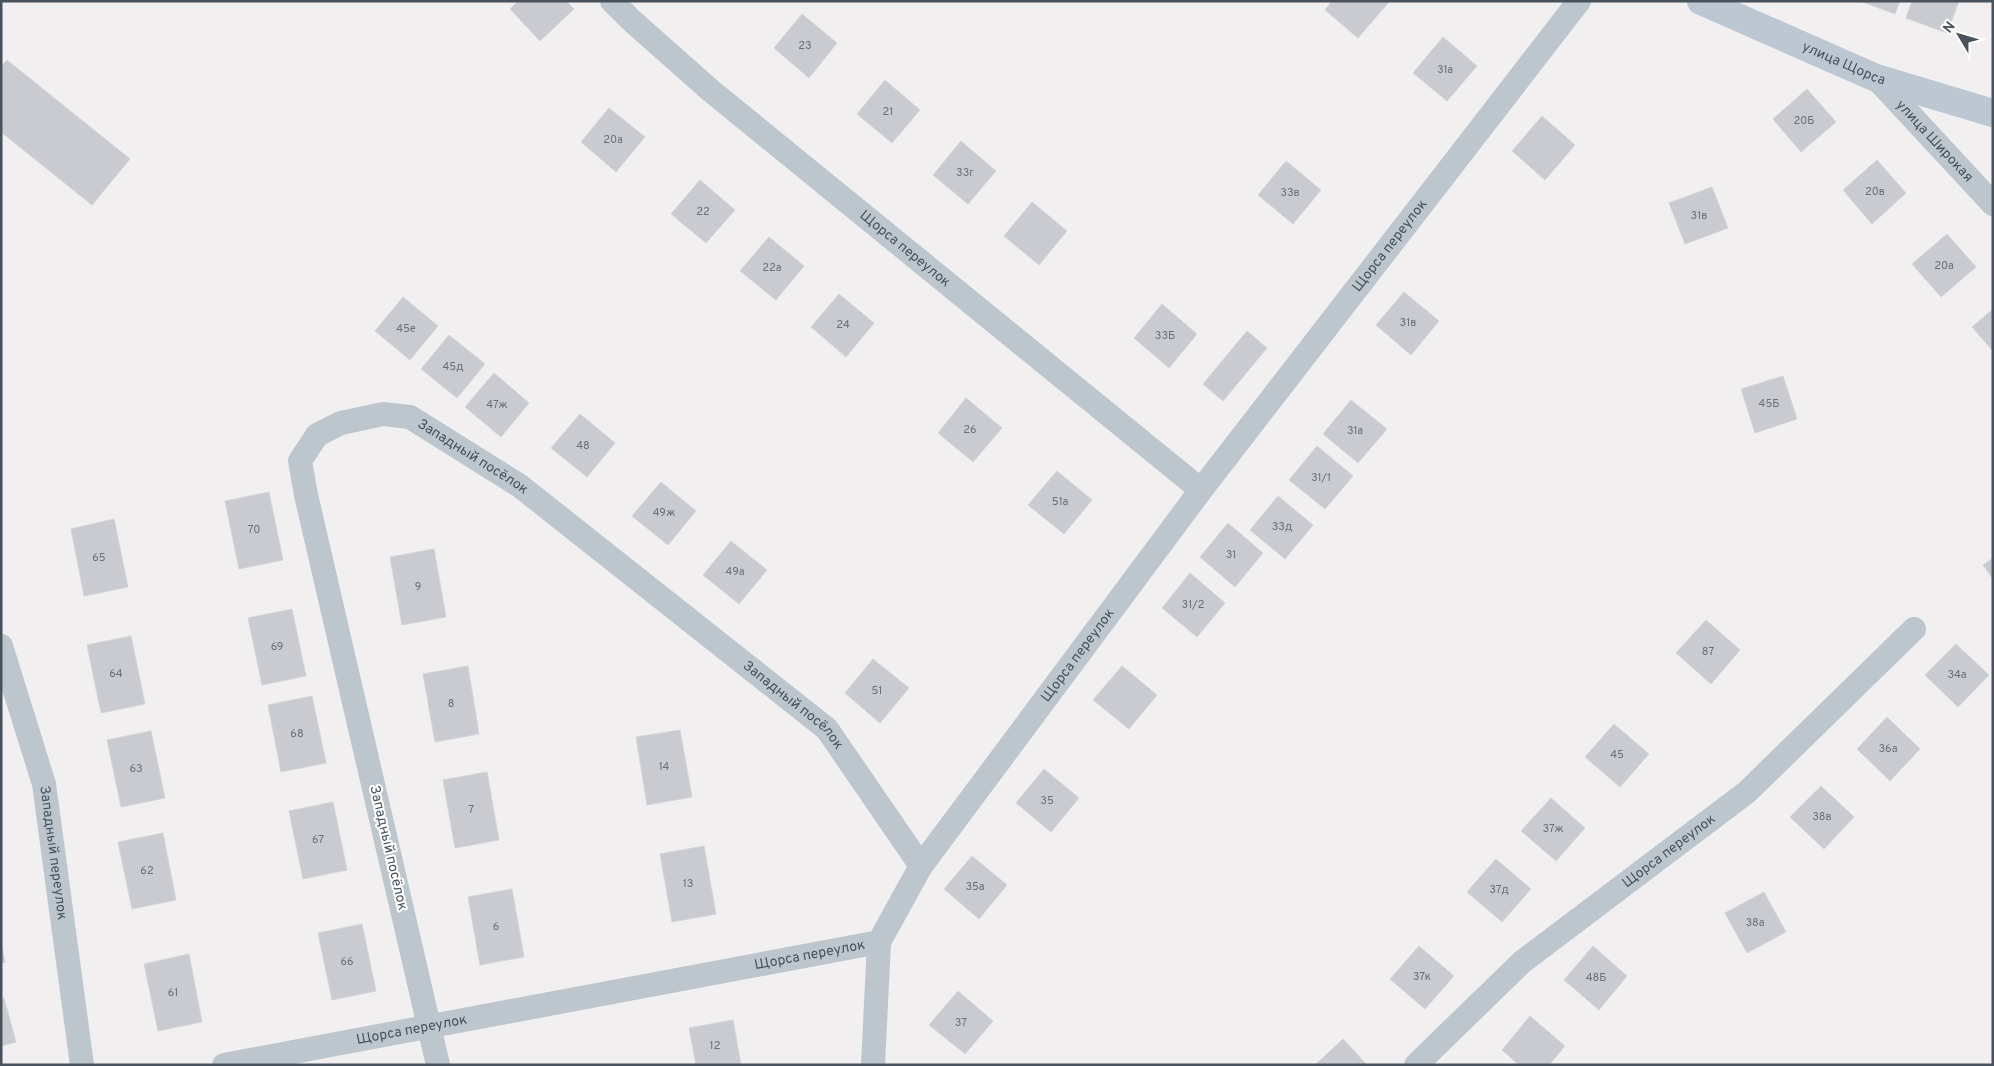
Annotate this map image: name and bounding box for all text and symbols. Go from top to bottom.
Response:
north arrow [1934,10,1984,60]
text: N [1940,19,1960,37]
street label: улица Щорса [1799,38,1888,89]
house number: 23 [798,39,812,53]
house number: 31а [1437,63,1453,77]
street label: улица Широкая [1892,96,1977,186]
house number: 21 [883,105,893,119]
house number: 20Б [1793,114,1815,128]
house number: 20а [603,133,623,147]
house number: 33г [956,166,974,180]
house number: 20в [1865,185,1885,199]
house number: 33в [1280,186,1300,200]
street label: Щорса переулок [1349,196,1431,295]
house number: 22 [696,205,710,219]
street label: Щорса переулок [856,207,954,291]
house number: 31в [1691,209,1707,223]
house number: 20а [1934,259,1954,273]
house number: 22а [762,261,782,275]
house number: 31в [1400,316,1416,330]
house number: 24 [836,318,850,332]
house number: 45е [396,322,416,336]
house number: 33Б [1155,329,1175,343]
house number: 45д [443,360,463,374]
house number: 45Б [1759,397,1779,411]
house number: 47ж [486,398,508,412]
street label: Западный посёлок [414,415,532,498]
house number: 26 [963,423,977,437]
house number: 31а [1347,424,1363,438]
house number: 48 [576,439,590,453]
house number: 31/1 [1311,471,1331,485]
house number: 51а [1052,495,1068,509]
house number: 49ж [653,506,675,520]
house number: 33д [1272,520,1292,534]
house number: 70 [248,523,260,537]
house number: 31 [1226,548,1236,562]
house number: 65 [92,551,106,565]
house number: 49а [725,565,745,579]
house number: 9 [415,580,421,594]
house number: 31/2 [1182,598,1204,612]
street label: Щорса переулок [1038,605,1118,705]
house number: 69 [271,640,283,654]
house number: 87 [1702,645,1714,659]
street label: Западный посёлок [739,657,847,753]
house number: 64 [109,667,123,681]
house number: 34а [1947,668,1967,682]
house number: 51 [872,684,882,698]
house number: 8 [448,697,454,711]
house number: 68 [290,727,304,741]
house number: 36а [1879,742,1898,756]
house number: 45 [1610,748,1624,762]
house number: 14 [659,760,670,774]
house number: 63 [129,762,143,776]
street label: Западный посёлок [365,784,411,912]
street label: Западный переулок [36,785,71,921]
house number: 35 [1040,794,1054,808]
house number: 7 [468,803,474,817]
street label: Щорса переулок [1619,810,1719,892]
house number: 38в [1812,810,1832,824]
house number: 37ж [1542,822,1564,836]
house number: 67 [312,833,324,847]
house number: 62 [140,864,154,878]
house number: 13 [683,877,693,891]
house number: 35а [965,880,985,894]
house number: 37д [1489,883,1509,897]
house number: 38а [1745,916,1765,930]
house number: 6 [493,920,499,934]
street label: Щорса переулок [753,936,866,974]
house number: 66 [340,955,354,969]
house number: 37к [1413,970,1431,984]
house number: 48Б [1586,971,1606,985]
house number: 61 [168,986,178,1000]
street label: Щорса переулок [355,1011,468,1048]
house number: 37 [955,1016,967,1030]
house number: 12 [710,1039,720,1053]

